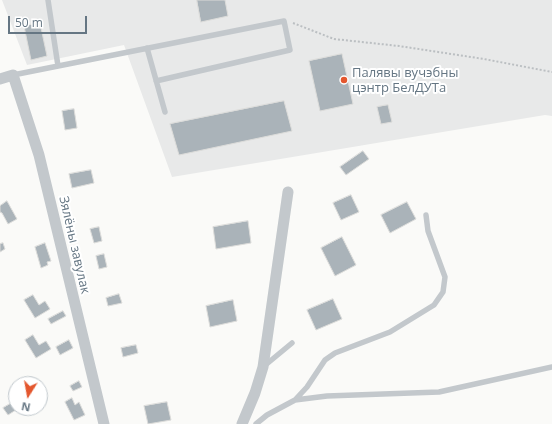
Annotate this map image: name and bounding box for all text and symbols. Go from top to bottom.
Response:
scale bar [10,8,89,34]
text: 50 m [15,14,43,31]
place label: Палявы вучэбны цэнтр БелДУТа [352,65,458,96]
marker: Палявы вучэбны цэнтр БелДУТа [339,75,349,85]
street label: Зялёны завулак [55,195,93,295]
north arrow [8,376,48,416]
text: N [20,399,32,416]

